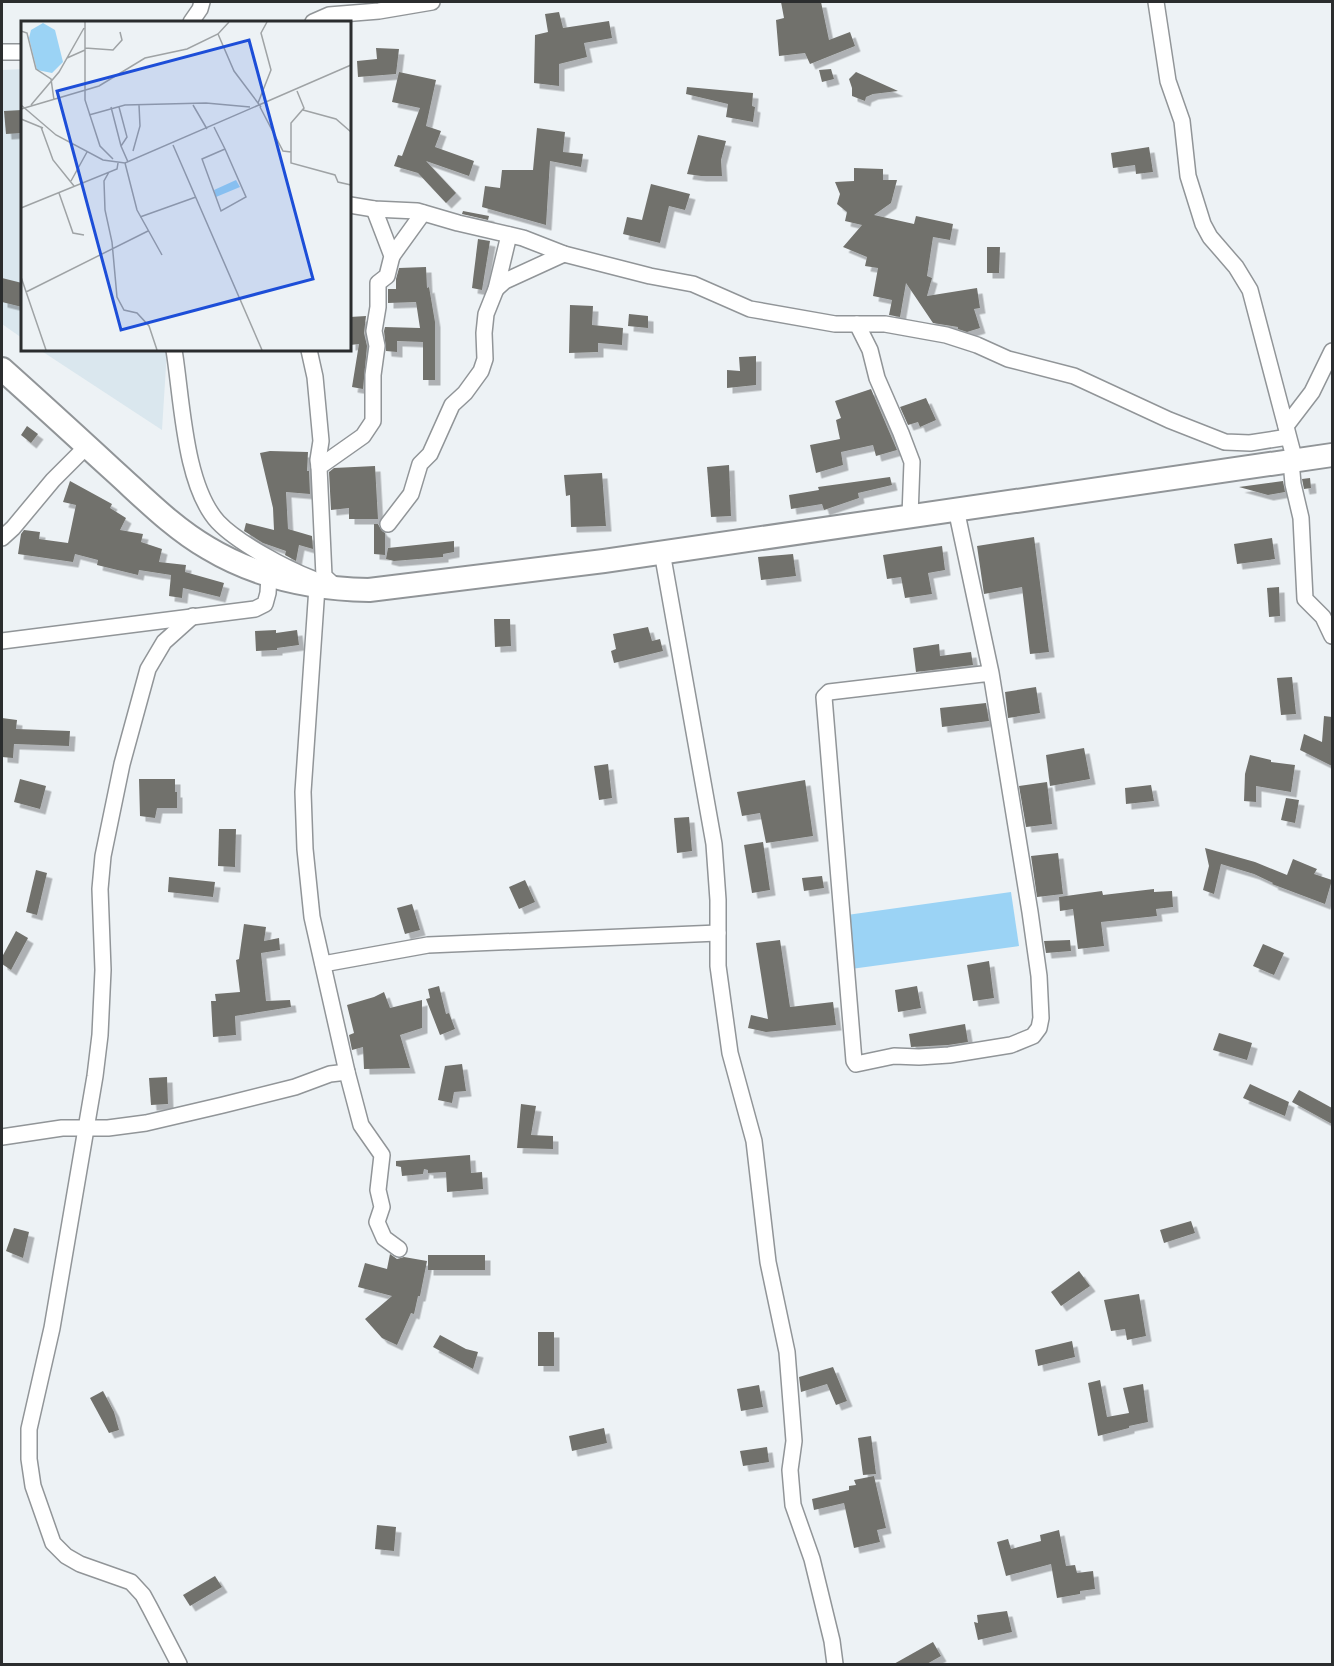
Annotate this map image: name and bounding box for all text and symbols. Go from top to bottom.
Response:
inset map [21,21,351,351]

